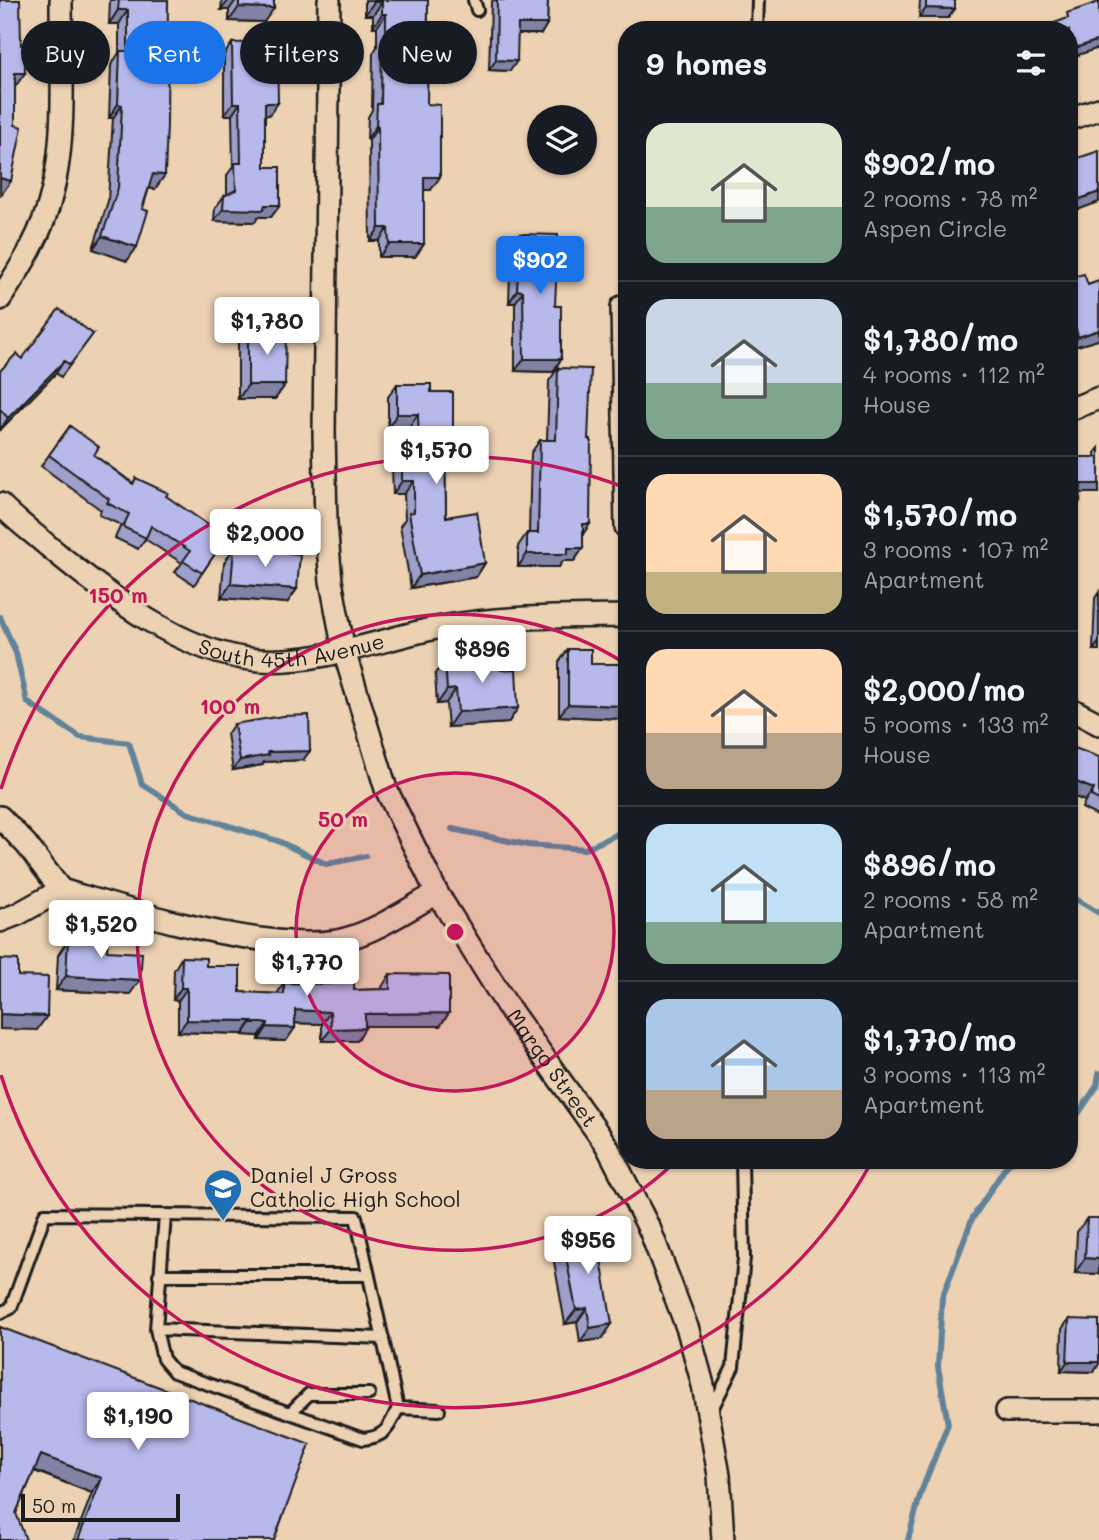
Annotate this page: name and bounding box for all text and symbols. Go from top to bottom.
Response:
chip: Buy [21,21,110,84]
chip: Rent [124,21,226,84]
chip: Filters [240,21,364,84]
chip: New [378,21,477,84]
text: 9 homes [646,43,767,83]
icon: filters [1012,44,1050,82]
map controls [527,105,597,175]
button: layers [527,105,597,175]
text: $902/mo [863,143,995,183]
icon: home [702,151,786,235]
text: 2 rooms · 78 m² [863,183,1037,213]
text: Aspen Circle [863,213,1007,243]
pin: $902 [499,236,581,296]
text: $902 [512,244,568,274]
pin: $1,780 [210,298,324,357]
text: $1,780 [230,305,304,335]
text: $1,780/mo [863,319,1018,359]
icon: home [702,327,786,411]
text: 4 rooms · 112 m² [863,359,1045,389]
text: House [863,389,931,419]
pin: $1,570 [379,426,493,486]
text: $1,570 [400,434,472,464]
text: $1,570/mo [863,494,1017,534]
icon: home [702,502,786,586]
pin: $2,000 [208,510,322,569]
text: $2,000 [226,517,304,547]
text: 3 rooms · 107 m² [863,534,1049,564]
text: Apartment [863,564,985,594]
text: 150 m [88,581,148,608]
street label: South 45th Avenue [195,626,387,673]
pin: $896 [441,626,523,685]
text: $896 [454,633,510,663]
text: $2,000/mo [863,669,1025,709]
icon: home [702,677,786,761]
text: 100 m [200,692,260,719]
text: 5 rooms · 133 m² [863,709,1048,739]
text: House [863,739,931,769]
text: 50 m [318,805,368,832]
text: $896/mo [863,844,996,884]
icon: home [702,852,786,936]
text: 2 rooms · 58 m² [863,884,1038,914]
pin: $1,520 [44,900,158,960]
text: $1,520 [65,908,137,938]
text: Apartment [863,914,985,944]
centre of rings [443,920,467,944]
pin: $1,770 [250,939,364,998]
text: $1,770 [271,946,343,976]
street label: Margo Street [502,1003,604,1132]
text: $1,770/mo [863,1019,1016,1059]
icon: home [702,1027,786,1111]
text: 3 rooms · 113 m² [863,1059,1045,1089]
text: Apartment [863,1089,985,1119]
place label: Daniel J Gross Catholic High School [250,1161,461,1212]
school or university icon: Daniel J Gross Catholic High School [202,1167,244,1222]
pin: $956 [547,1216,629,1276]
text: $956 [560,1224,616,1254]
pin: $1,190 [81,1392,195,1452]
text: $1,190 [103,1400,173,1430]
scale bar [21,1491,180,1523]
text: 50 m [32,1493,76,1518]

